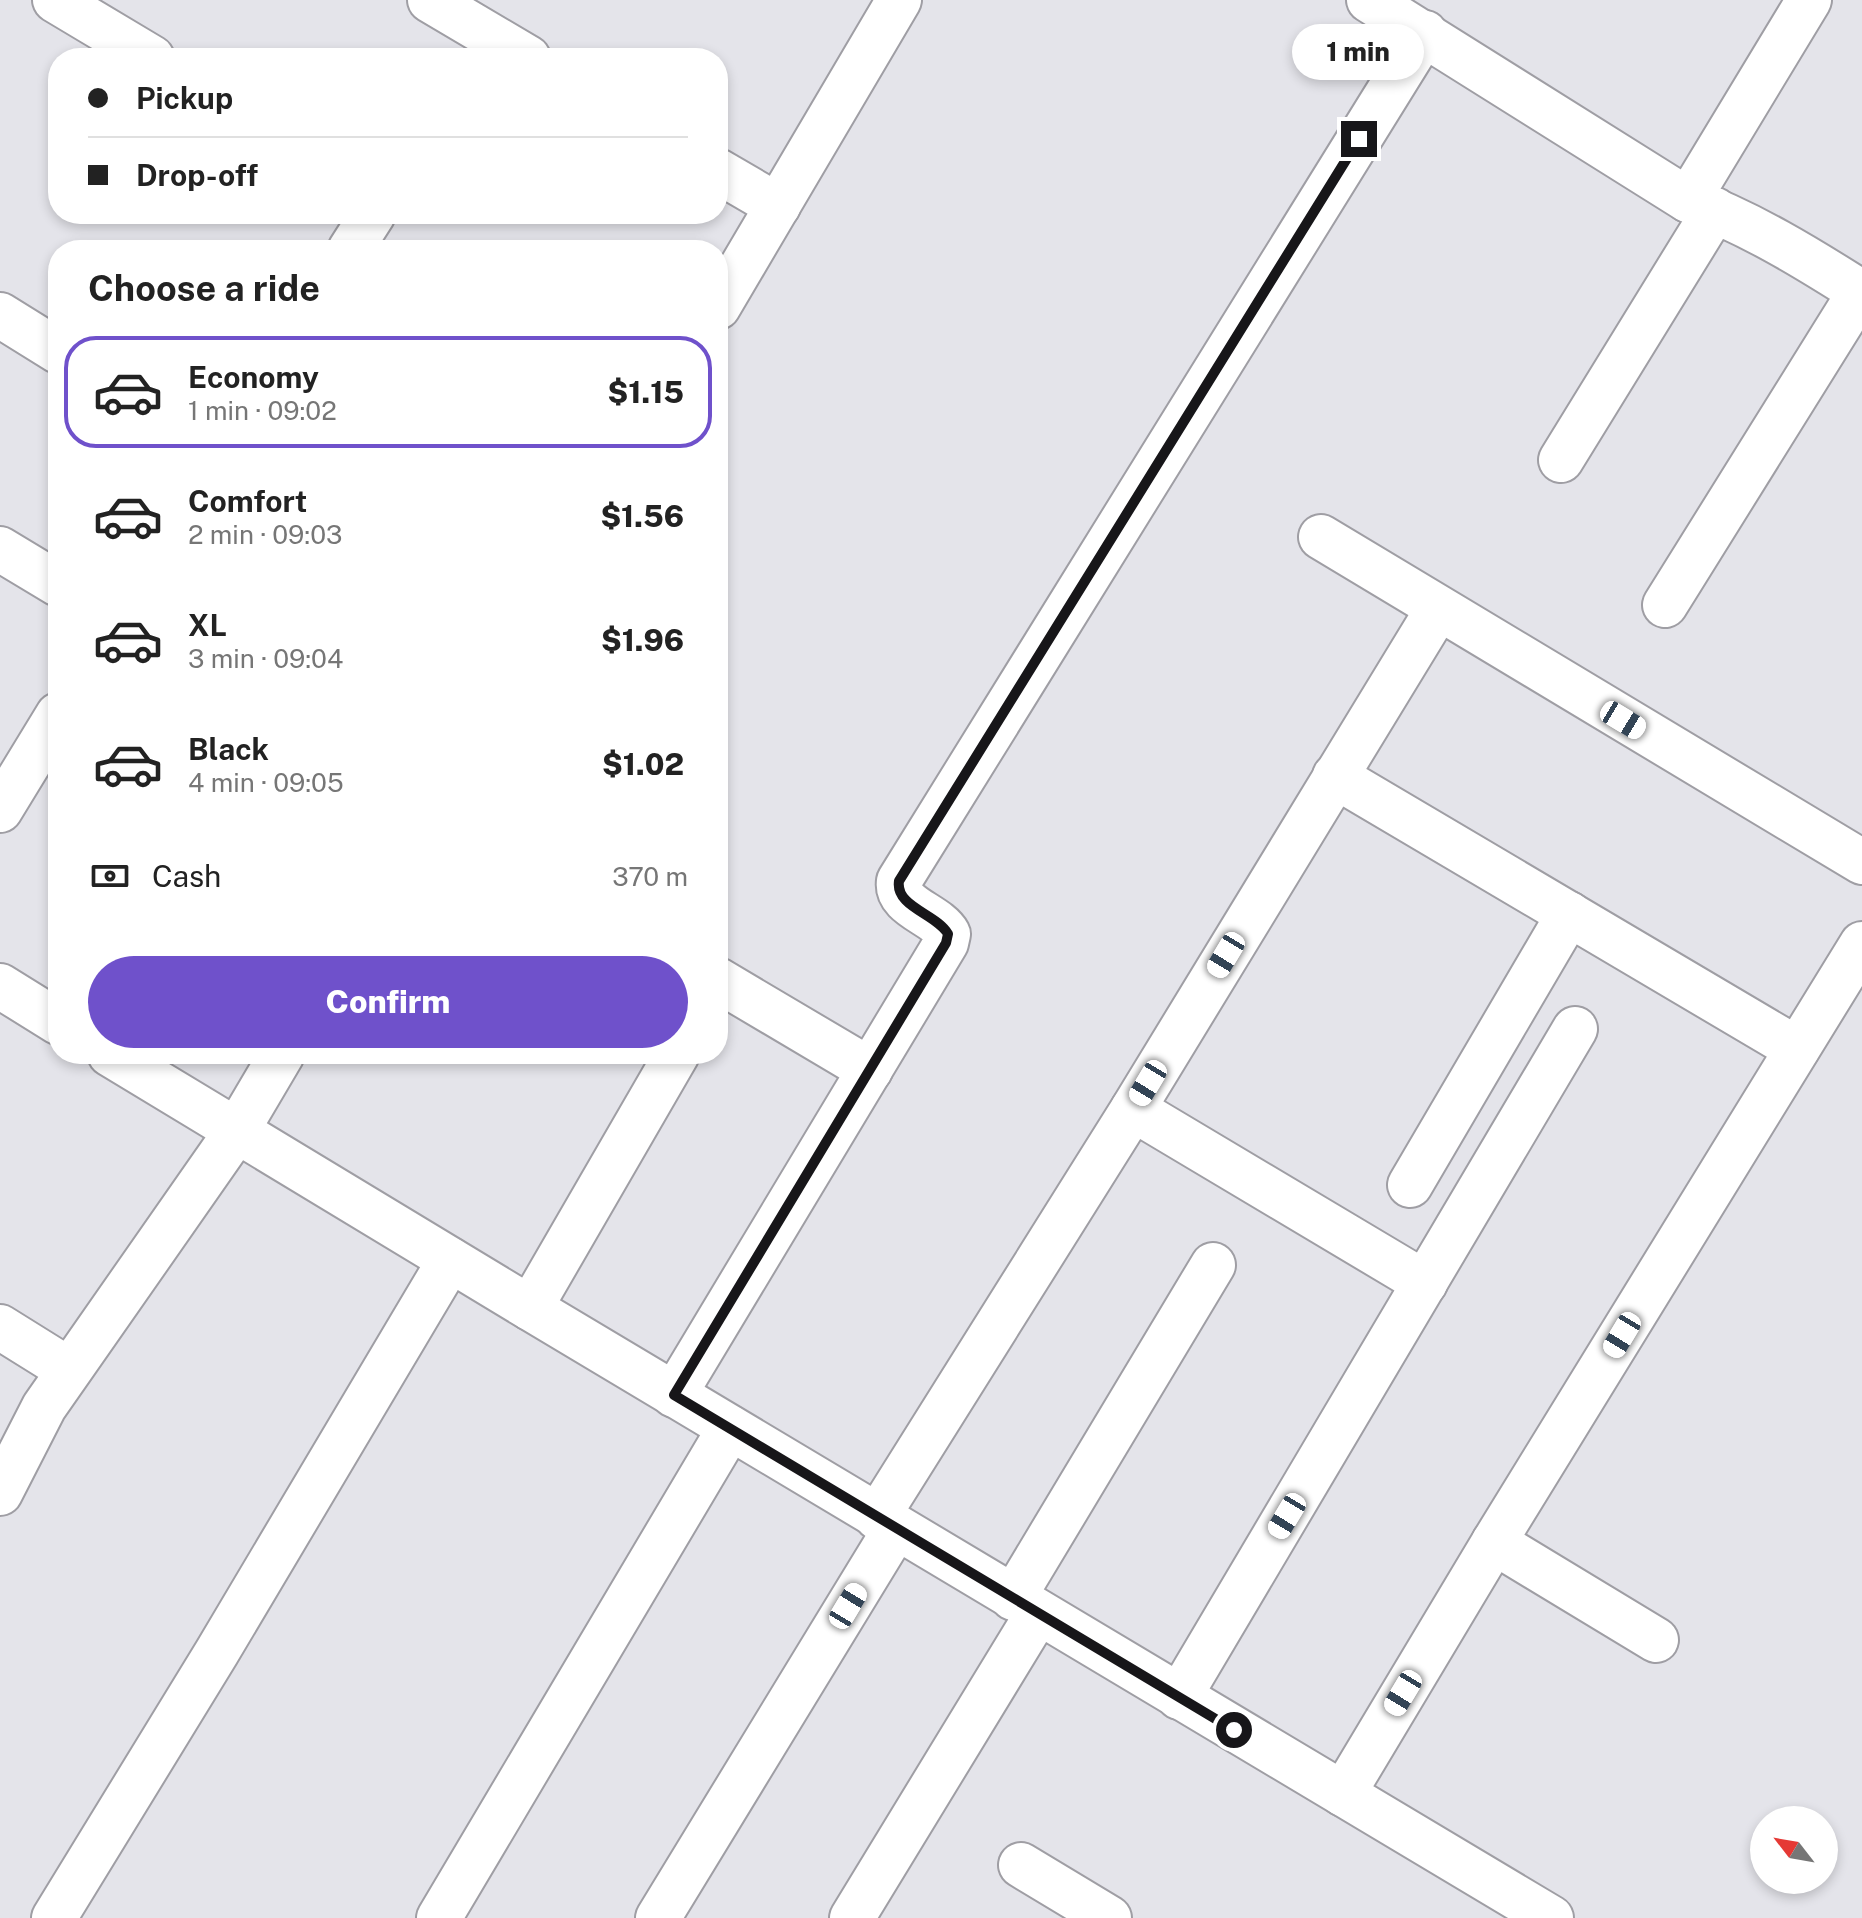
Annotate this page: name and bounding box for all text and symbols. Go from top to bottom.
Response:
callout: 1 min [1293,23,1425,79]
text: 1 min [1326,36,1390,67]
text: Pickup [136,80,233,116]
route end [1341,121,1377,157]
text: Drop-off [136,157,258,193]
text: Choose a ride [88,267,320,309]
icon: car [92,356,164,428]
text: Economy [188,359,319,395]
text: $1.15 [608,374,684,410]
text: 1 min · 09:02 [188,395,337,426]
icon: car [92,480,164,552]
text: Comfort [188,483,307,519]
text: $1.56 [600,498,684,534]
text: 2 min · 09:03 [188,519,342,550]
icon: car [92,604,164,676]
text: XL [188,607,227,643]
text: $1.96 [601,622,684,658]
text: 3 min · 09:04 [188,643,343,674]
car [1596,697,1650,743]
icon: car [92,728,164,800]
text: Black [188,731,269,767]
text: $1.02 [602,746,684,782]
text: 4 min · 09:05 [188,767,344,798]
icon: cash [88,854,132,898]
text: Cash [152,858,221,894]
text: 370 m [612,861,688,892]
car [1203,928,1249,982]
button: Confirm [88,956,688,1048]
car [1125,1056,1171,1110]
car [1599,1308,1645,1362]
car [1264,1489,1310,1543]
car [825,1579,871,1633]
car [1380,1666,1426,1720]
route start [1216,1712,1252,1748]
north arrow [1750,1806,1838,1894]
map controls [1750,1806,1838,1894]

